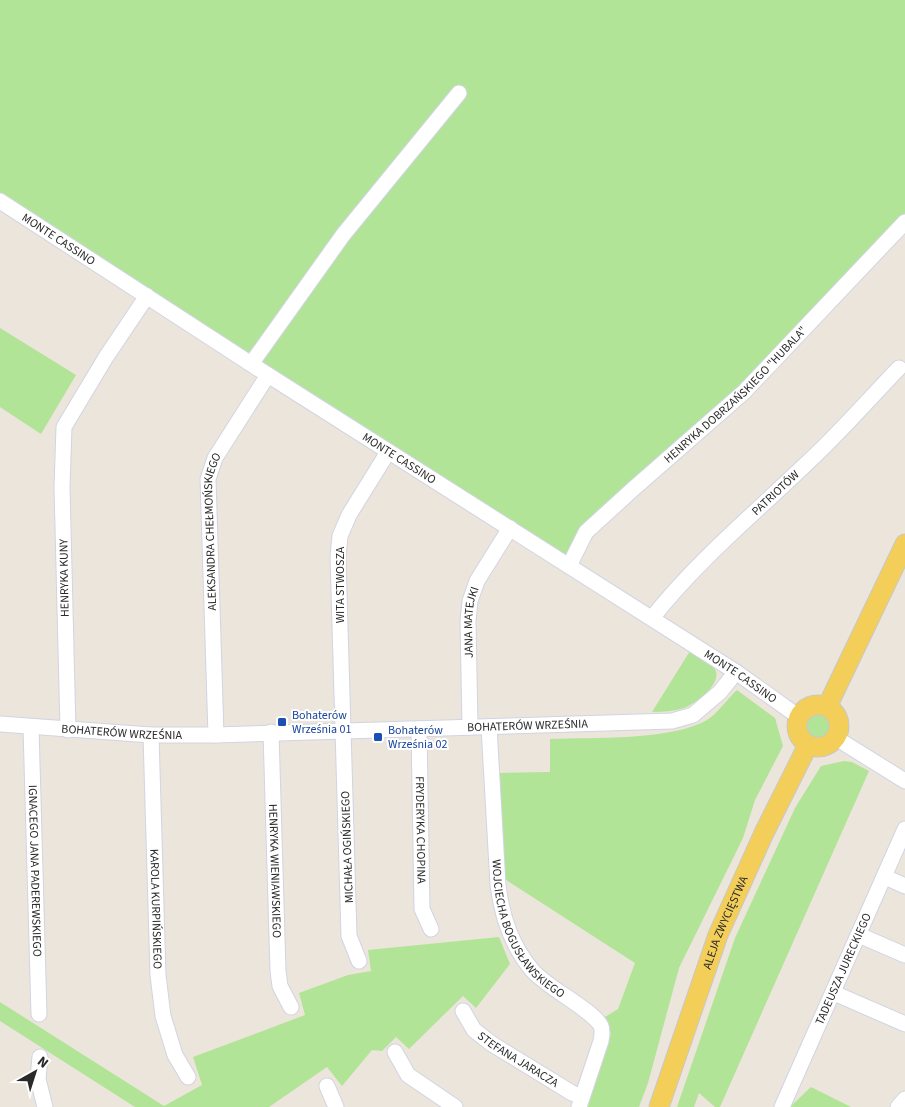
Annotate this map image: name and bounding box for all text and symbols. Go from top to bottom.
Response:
street label: MONTE CASSINO [18,209,99,270]
street label: HENRYKA DOBRZAŃSKIEGO "HUBALA" [660,323,811,467]
street label: MONTE CASSINO [359,429,439,489]
street label: ALEKSANDRA CHEŁMOŃSKIEGO [200,449,225,611]
street label: PATRIOTÓW [748,466,804,520]
street label: HENRYKA KUNY [55,538,74,617]
street label: WITA STWOSZA [332,546,349,623]
street label: JANA MATEJKI [460,584,483,658]
street label: MONTE CASSINO [701,646,780,708]
place label: Bohaterów Września 01 [292,707,351,738]
marker: Bohaterów Września 01 [276,716,288,728]
street label: BOHATERÓW WRZEŚNIA [467,716,589,736]
street label: BOHATERÓW WRZEŚNIA [61,720,183,744]
place label: Bohaterów Września 02 [388,722,447,753]
marker: Bohaterów Września 02 [372,731,384,743]
street label: FRYDERYKA CHOPINA [411,776,430,884]
street label: IGNACEGO JANA PADEREWSKIEGO [24,785,45,957]
street label: MICHAŁA OGIŃSKIEGO [337,790,358,903]
street label: HENRYKA WIENIAWSKIEGO [264,804,285,938]
street label: KAROLA KURPIŃSKIEGO [145,849,166,969]
street label: WOJCIECHA BOGUSŁAWSKIEGO [488,859,568,1002]
street label: ALEJA ZWYCIĘSTWA [699,873,753,972]
street label: TADEUSZA JURECKIEGO [811,910,876,1028]
street label: STEFANA JARACZA [474,1028,562,1092]
north arrow [10,1047,60,1097]
text: N [33,1052,52,1073]

